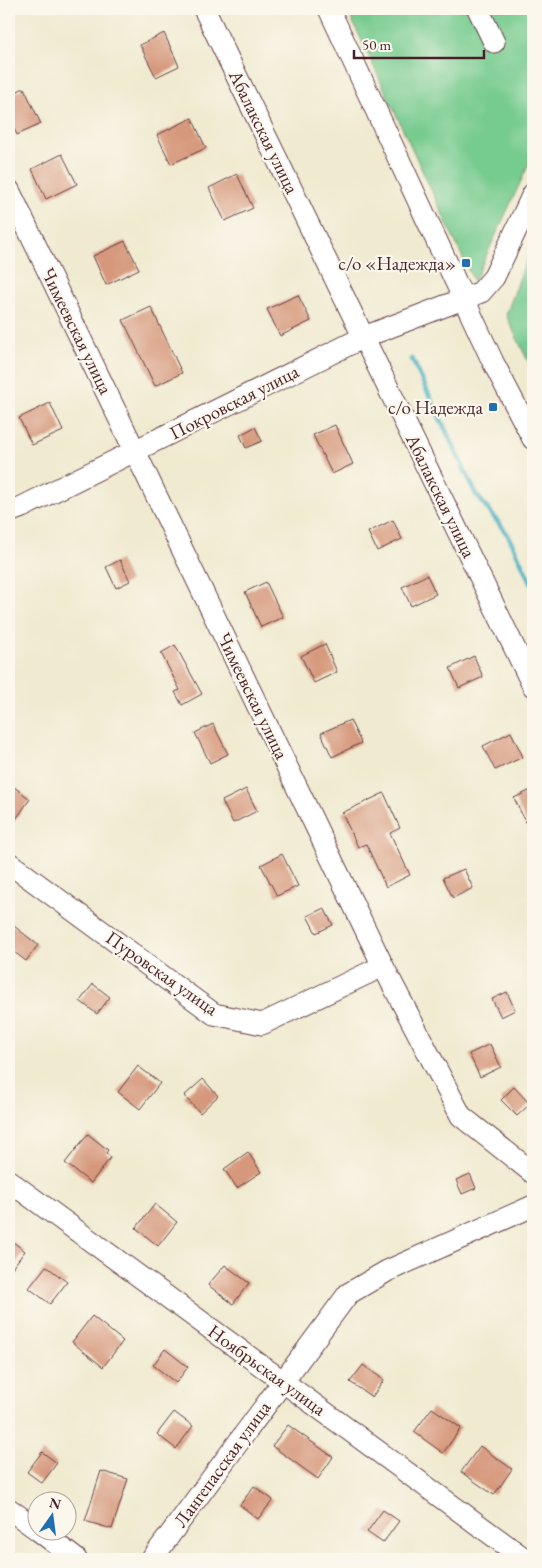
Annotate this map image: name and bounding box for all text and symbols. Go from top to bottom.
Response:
scale bar [354,28,484,60]
text: 50 m [362,35,391,54]
street label: Абалакская улица [223,65,305,198]
place label: с/о «Надежда» [338,251,456,276]
marker: с/о «Надежда» [460,257,472,269]
street label: Чимеевская улица [36,264,119,399]
street label: Покровская улица [165,358,303,445]
place label: с/о Надежда [388,395,483,420]
marker: с/о Надежда [487,401,499,413]
street label: Абалакская улица [400,429,482,562]
street label: Чимеевская улица [212,629,295,764]
street label: Пуровская улица [101,925,224,1021]
street label: Ноябрьская улица [203,1319,331,1422]
street label: Лангепасская улица [168,1396,276,1532]
north arrow [28,1490,78,1540]
text: N [47,1493,63,1514]

